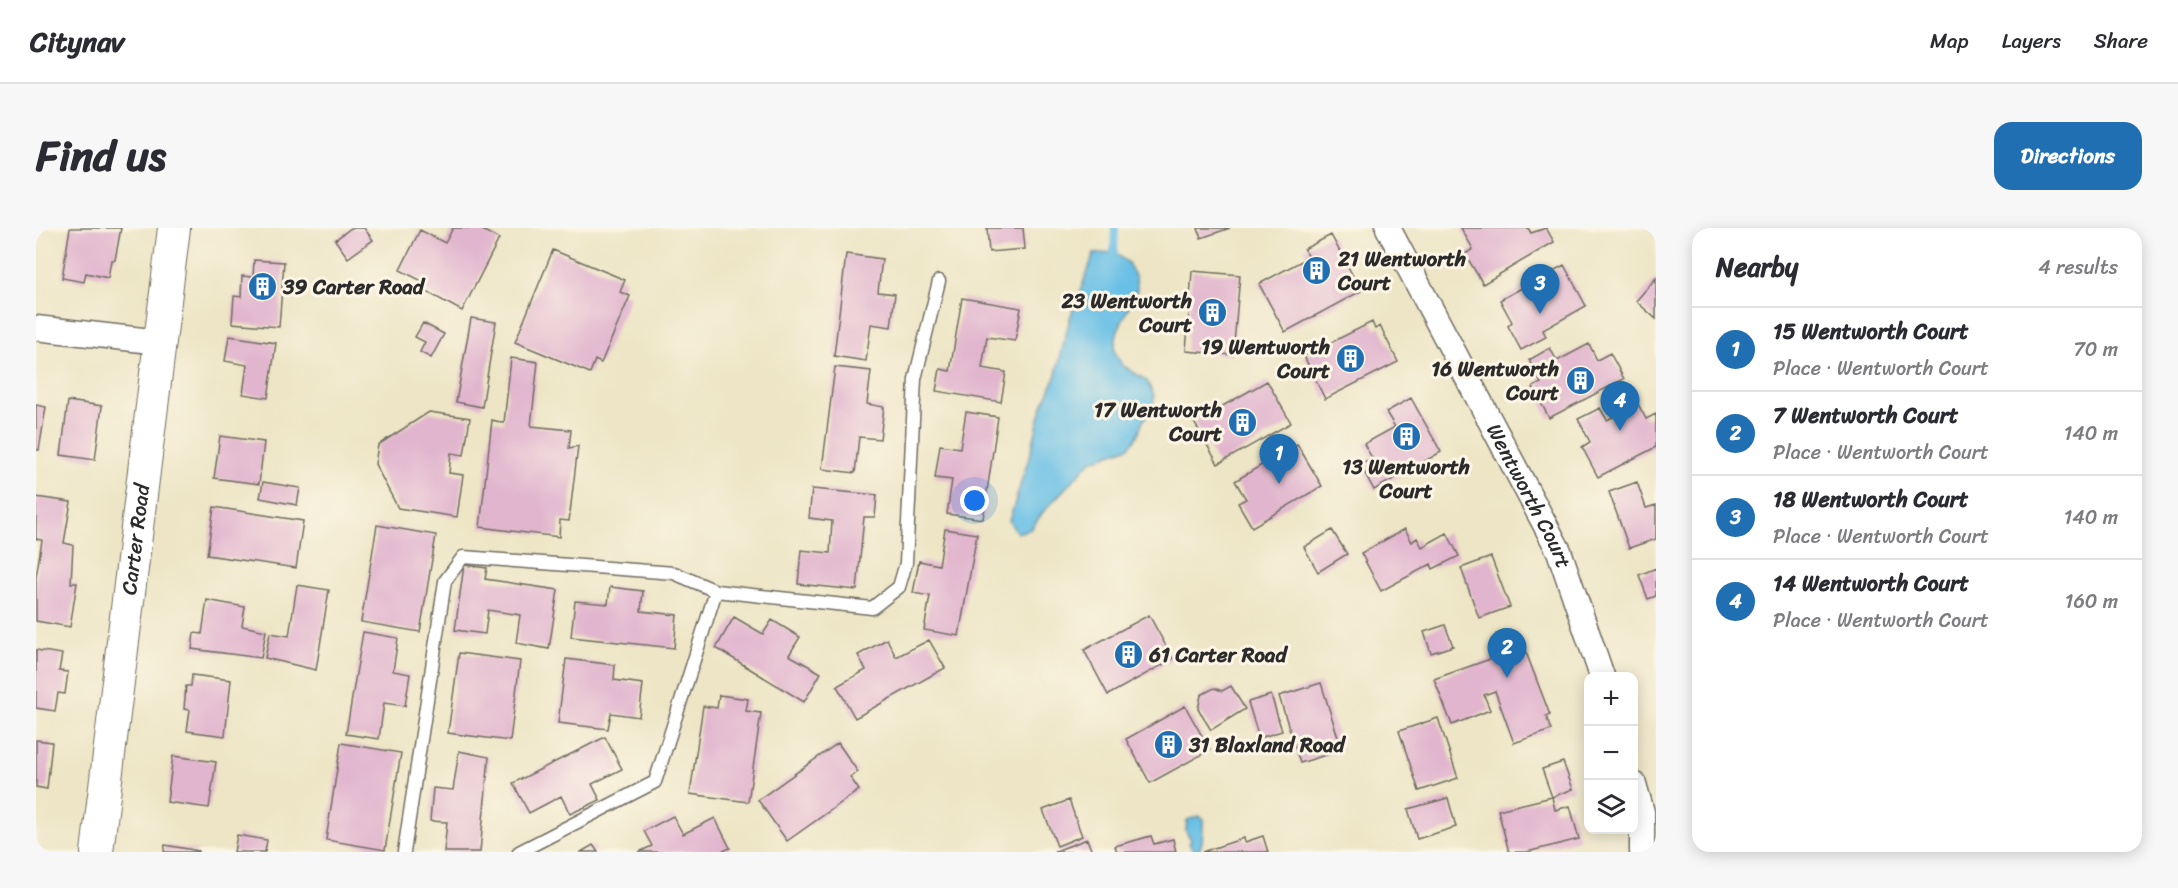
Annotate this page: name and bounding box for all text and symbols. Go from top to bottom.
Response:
text: Citynav [30,17,124,66]
text: Map [1930,22,1969,60]
text: Layers [2002,22,2061,60]
text: Share [2094,22,2148,60]
text: Find us [36,119,166,193]
button: Directions [1994,122,2142,190]
place label: 21 Wentworth Court [1337,240,1466,302]
text: Nearby [1716,244,1798,290]
text: 4 results [2038,250,2118,285]
building icon: 21 Wentworth Court [1301,255,1333,287]
pin: 3 [1520,264,1560,314]
place label: 39 Carter Road [282,268,426,306]
building icon: 39 Carter Road [246,271,278,303]
place label: 23 Wentworth Court [1060,282,1193,344]
building icon: 23 Wentworth Court [1197,297,1229,329]
text: 15 Wentworth Court [1773,312,1969,351]
place label: 19 Wentworth Court [1201,328,1331,390]
text: 1 [1731,332,1740,367]
text: 70 m [2073,332,2118,367]
building icon: 19 Wentworth Court [1335,343,1367,375]
place label: 16 Wentworth Court [1431,350,1560,412]
text: Place · Wentworth Court [1773,351,1989,386]
building icon: 16 Wentworth Court [1564,365,1596,397]
pin: 4 [1600,382,1640,431]
place label: 17 Wentworth Court [1094,391,1223,453]
text: 7 Wentworth Court [1773,396,1958,435]
building icon: 17 Wentworth Court [1227,406,1259,438]
street label: Wentworth Court [1476,416,1583,574]
text: 2 [1730,416,1741,451]
text: 140 m [2064,416,2118,451]
building icon: 13 Wentworth Court [1390,420,1422,452]
pin: 1 [1260,434,1298,484]
text: Place · Wentworth Court [1773,435,1989,470]
place label: 13 Wentworth Court [1342,448,1470,510]
street label: Carter Road [110,480,161,597]
text: 18 Wentworth Court [1773,480,1968,519]
your location [960,486,989,515]
text: 3 [1730,500,1741,535]
text: 140 m [2064,500,2118,535]
text: Place · Wentworth Court [1773,519,1989,554]
text: 14 Wentworth Court [1773,564,1969,603]
text: 4 [1729,584,1742,619]
text: 160 m [2065,584,2118,619]
text: Place · Wentworth Court [1773,603,1989,638]
pin: 2 [1488,628,1526,678]
place label: 61 Carter Road [1148,636,1288,674]
building icon: 61 Carter Road [1112,639,1144,671]
map controls [1584,672,1638,834]
button: + [1584,672,1638,726]
place label: 31 Blaxland Road [1188,726,1347,764]
button: − [1584,726,1638,780]
building icon: 31 Blaxland Road [1152,729,1184,761]
button: layers [1584,780,1638,834]

